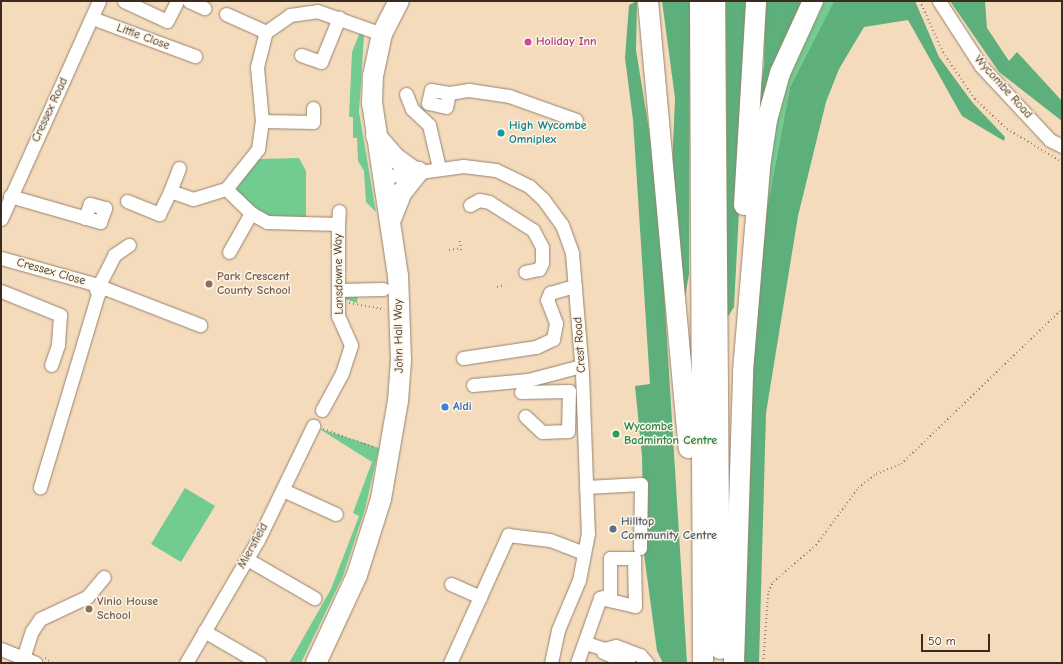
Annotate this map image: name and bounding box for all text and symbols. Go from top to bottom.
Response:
street label: Little Close [114,21,172,53]
place label: Holiday Inn [536,35,597,49]
marker: Holiday Inn [523,37,533,47]
street label: Wycombe Road [971,52,1035,122]
street label: Cressex Road [29,75,71,145]
place label: High Wycombe Omniplex [509,119,587,147]
marker: High Wycombe Omniplex [496,128,506,138]
street label: Lansdowne Way [331,233,347,315]
street label: Cressex Close [15,255,87,289]
place label: Park Crescent County School [217,270,291,298]
marker: Park Crescent County School [204,279,214,289]
street label: John Hall Way [391,299,407,373]
street label: Crest Road [571,316,589,374]
place label: Aldi [453,400,472,414]
marker: Aldi [440,402,450,412]
place label: Wycombe Badminton Centre [624,420,717,448]
marker: Wycombe Badminton Centre [611,429,621,439]
place label: Hilltop Community Centre [621,515,717,543]
street label: Miersfield [235,521,271,571]
marker: Hilltop Community Centre [608,524,618,534]
place label: Vinio House School [97,595,158,623]
marker: Vinio House School [84,604,94,614]
scale bar [923,626,992,652]
text: 50 m [928,634,956,648]

